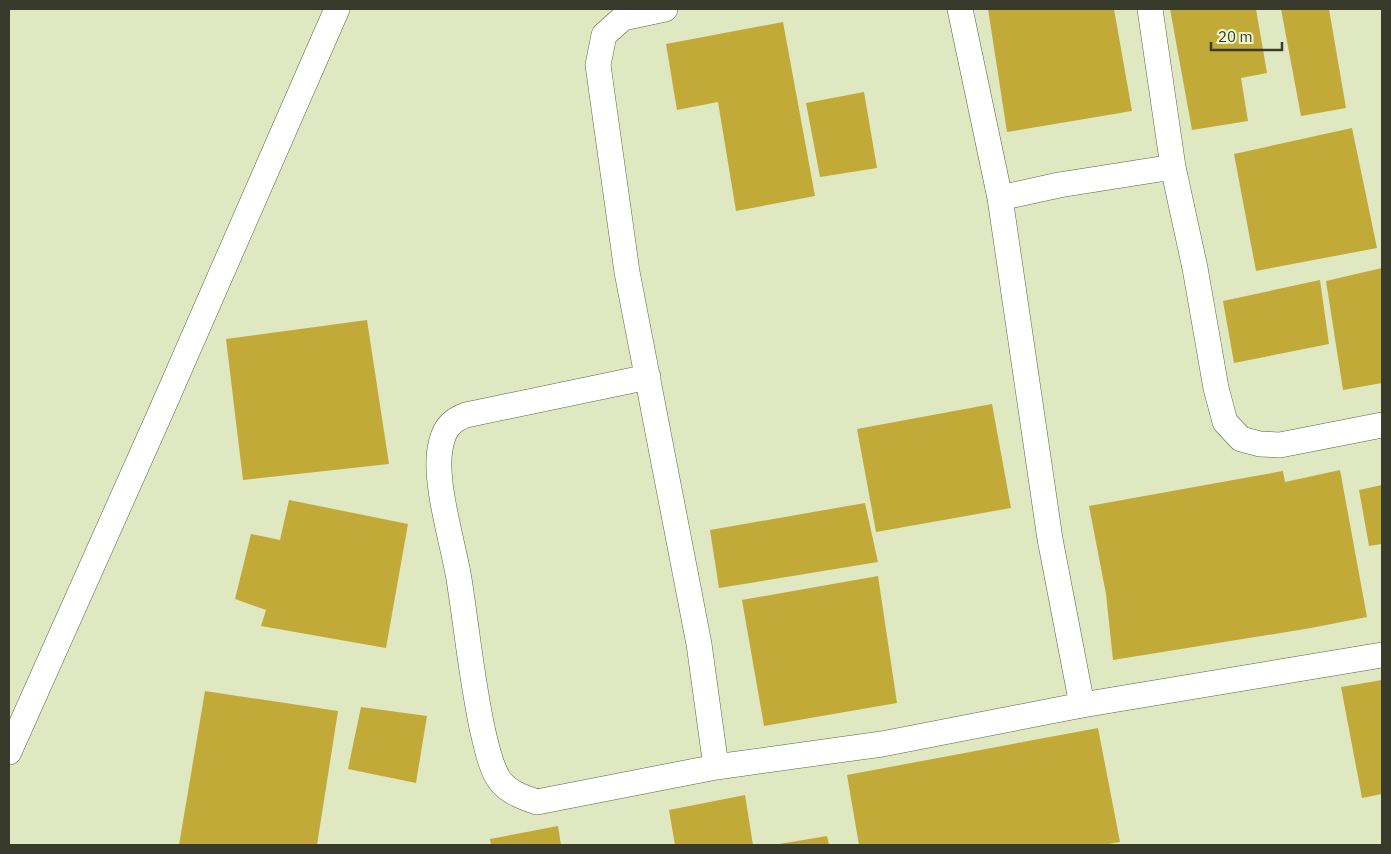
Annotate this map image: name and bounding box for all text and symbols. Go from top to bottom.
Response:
scale bar [1211,20,1282,52]
text: 20 m [1218,27,1253,46]

